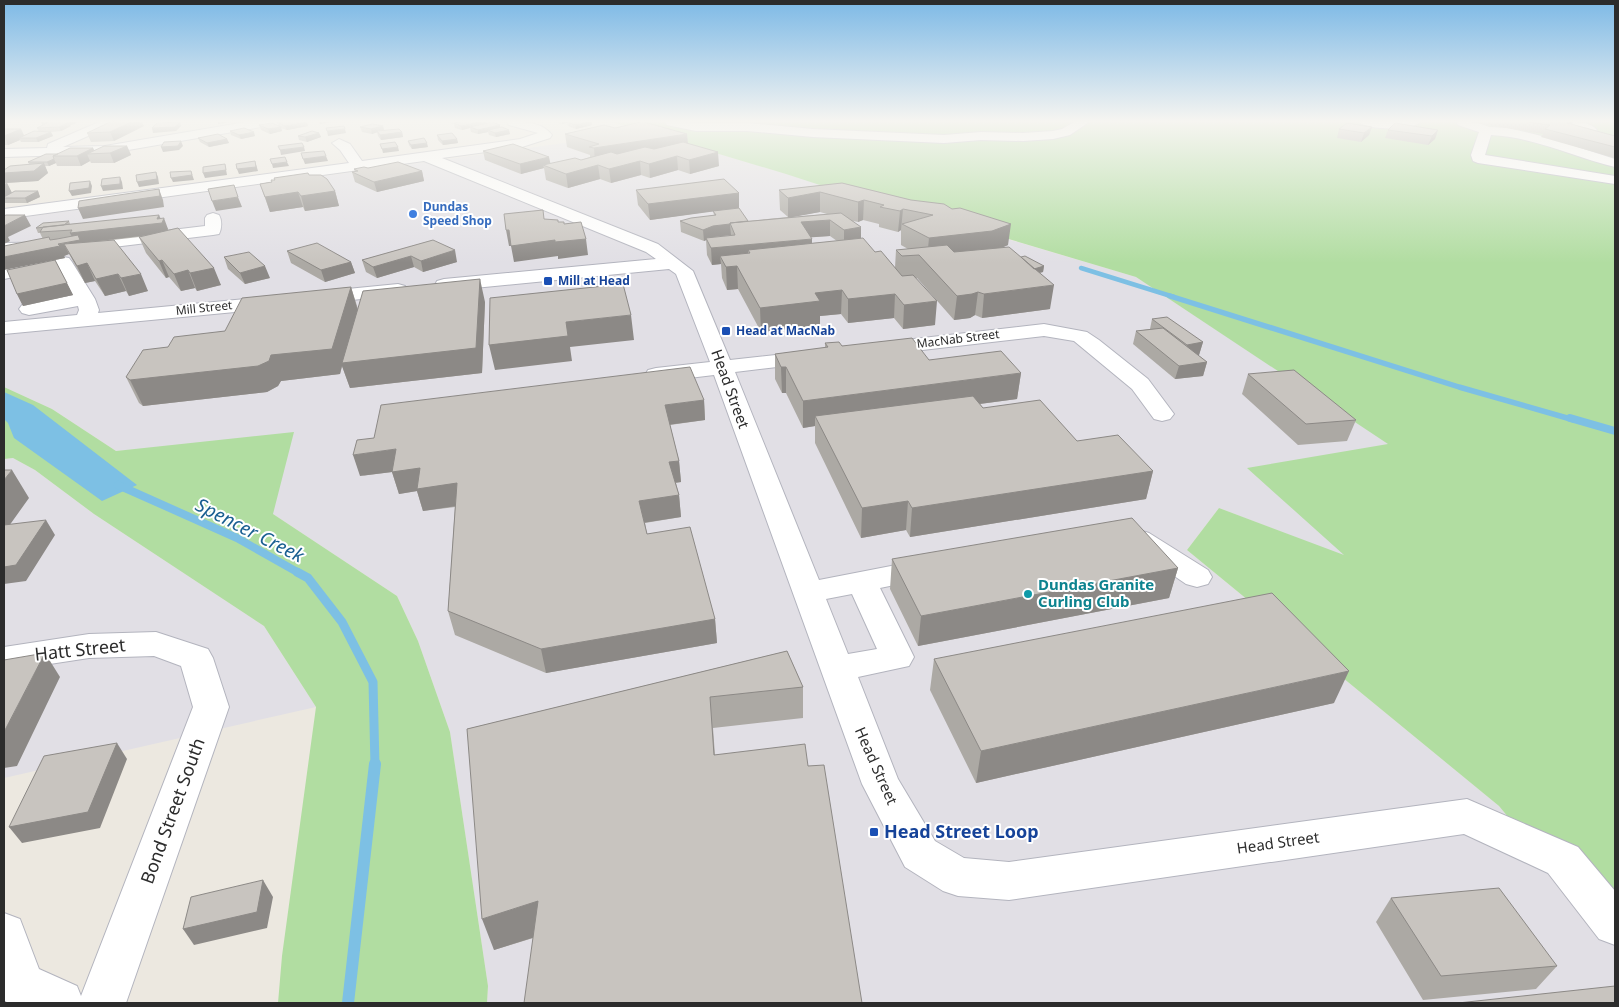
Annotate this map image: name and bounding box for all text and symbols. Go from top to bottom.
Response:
place label: Dundas Speed Shop [423,198,492,229]
marker: Dundas Speed Shop [407,208,419,220]
place label: Mill at Head [558,272,630,289]
marker: Mill at Head [542,275,554,287]
street label: Mill Street [175,296,234,319]
place label: Head at MacNab [736,322,835,339]
marker: Head at MacNab [720,325,732,337]
street label: MacNab Street [916,325,1001,352]
street label: Head Street [707,346,755,432]
water label: Spencer Creek [191,492,309,569]
place label: Dundas Granite Curling Club [1038,574,1154,611]
marker: Dundas Granite Curling Club [1022,588,1034,600]
street label: Hatt Street [33,632,127,666]
street label: Head Street [851,724,903,808]
street label: Bond Street South [134,734,210,887]
place label: Head Street Loop [884,819,1039,843]
marker: Head Street Loop [868,826,880,838]
street label: Head Street [1235,826,1321,858]

